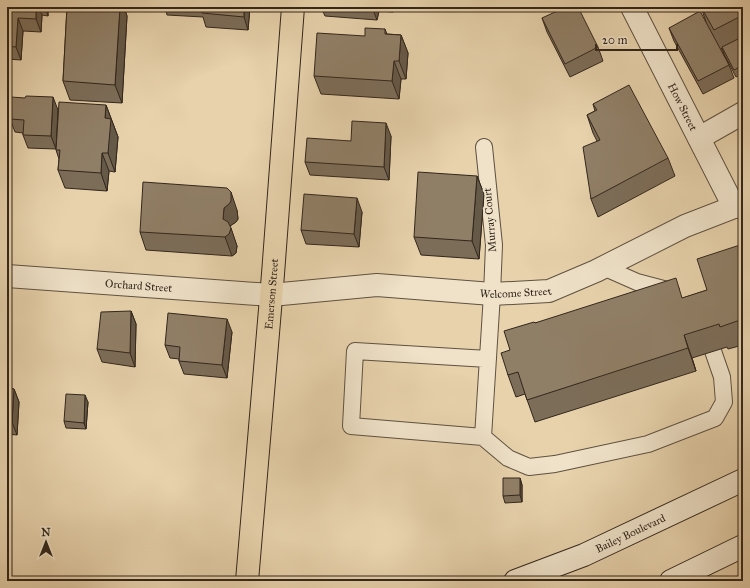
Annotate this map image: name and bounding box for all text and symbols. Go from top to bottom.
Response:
scale bar [596,26,677,52]
text: 20 m [602,33,628,47]
street label: How Street [665,81,701,133]
street label: Murray Court [481,187,499,253]
street label: Emerson Street [262,258,281,330]
street label: Orchard Street [105,277,173,294]
street label: Welcome Street [479,284,554,301]
street label: Bailey Boulevard [593,511,668,555]
north arrow [26,522,66,562]
text: N [41,526,51,539]

